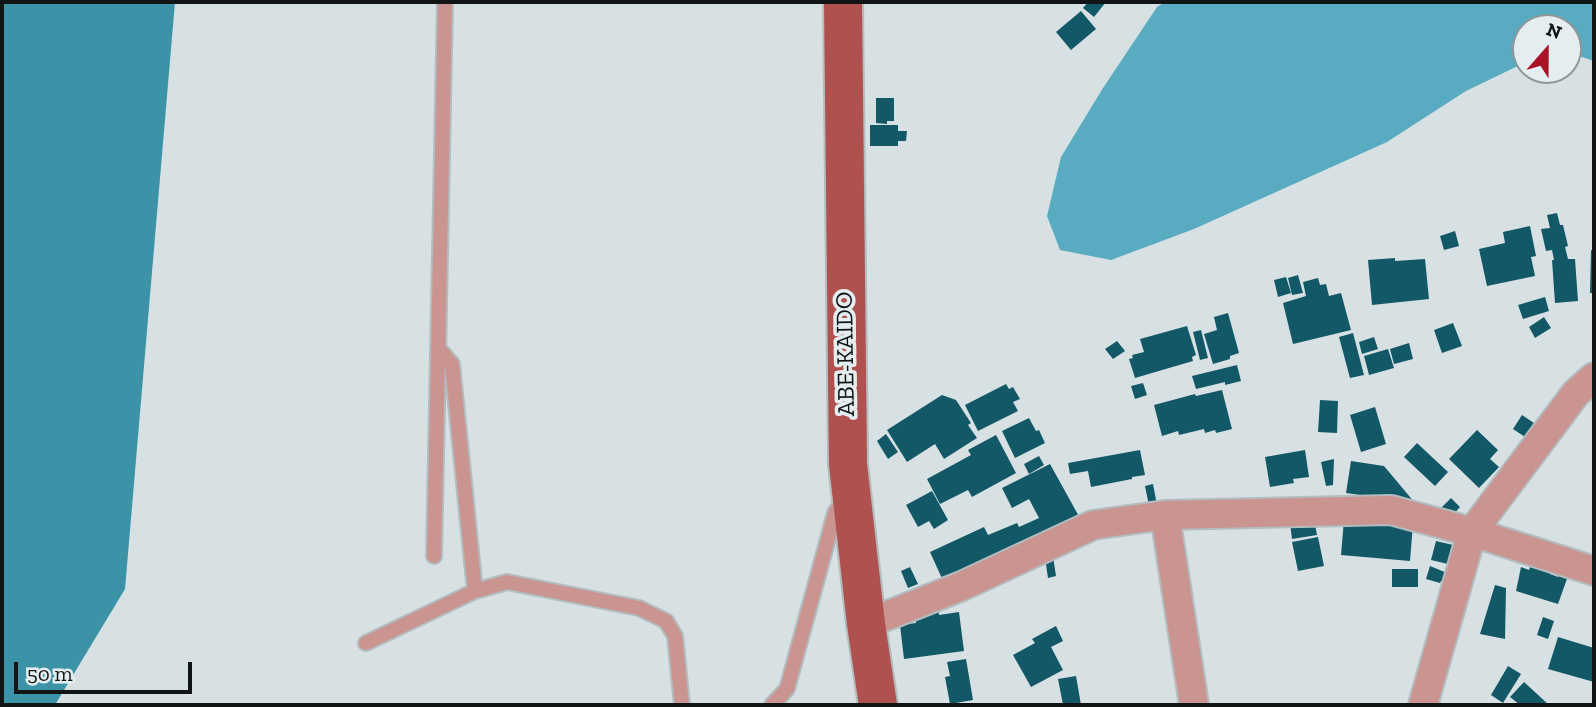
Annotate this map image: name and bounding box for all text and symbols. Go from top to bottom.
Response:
north arrow [1512,14,1582,84]
text: N [1543,17,1565,44]
street label: ABE-KAIDO [831,291,861,417]
scale bar [18,648,196,692]
text: 50 m [27,661,73,686]

